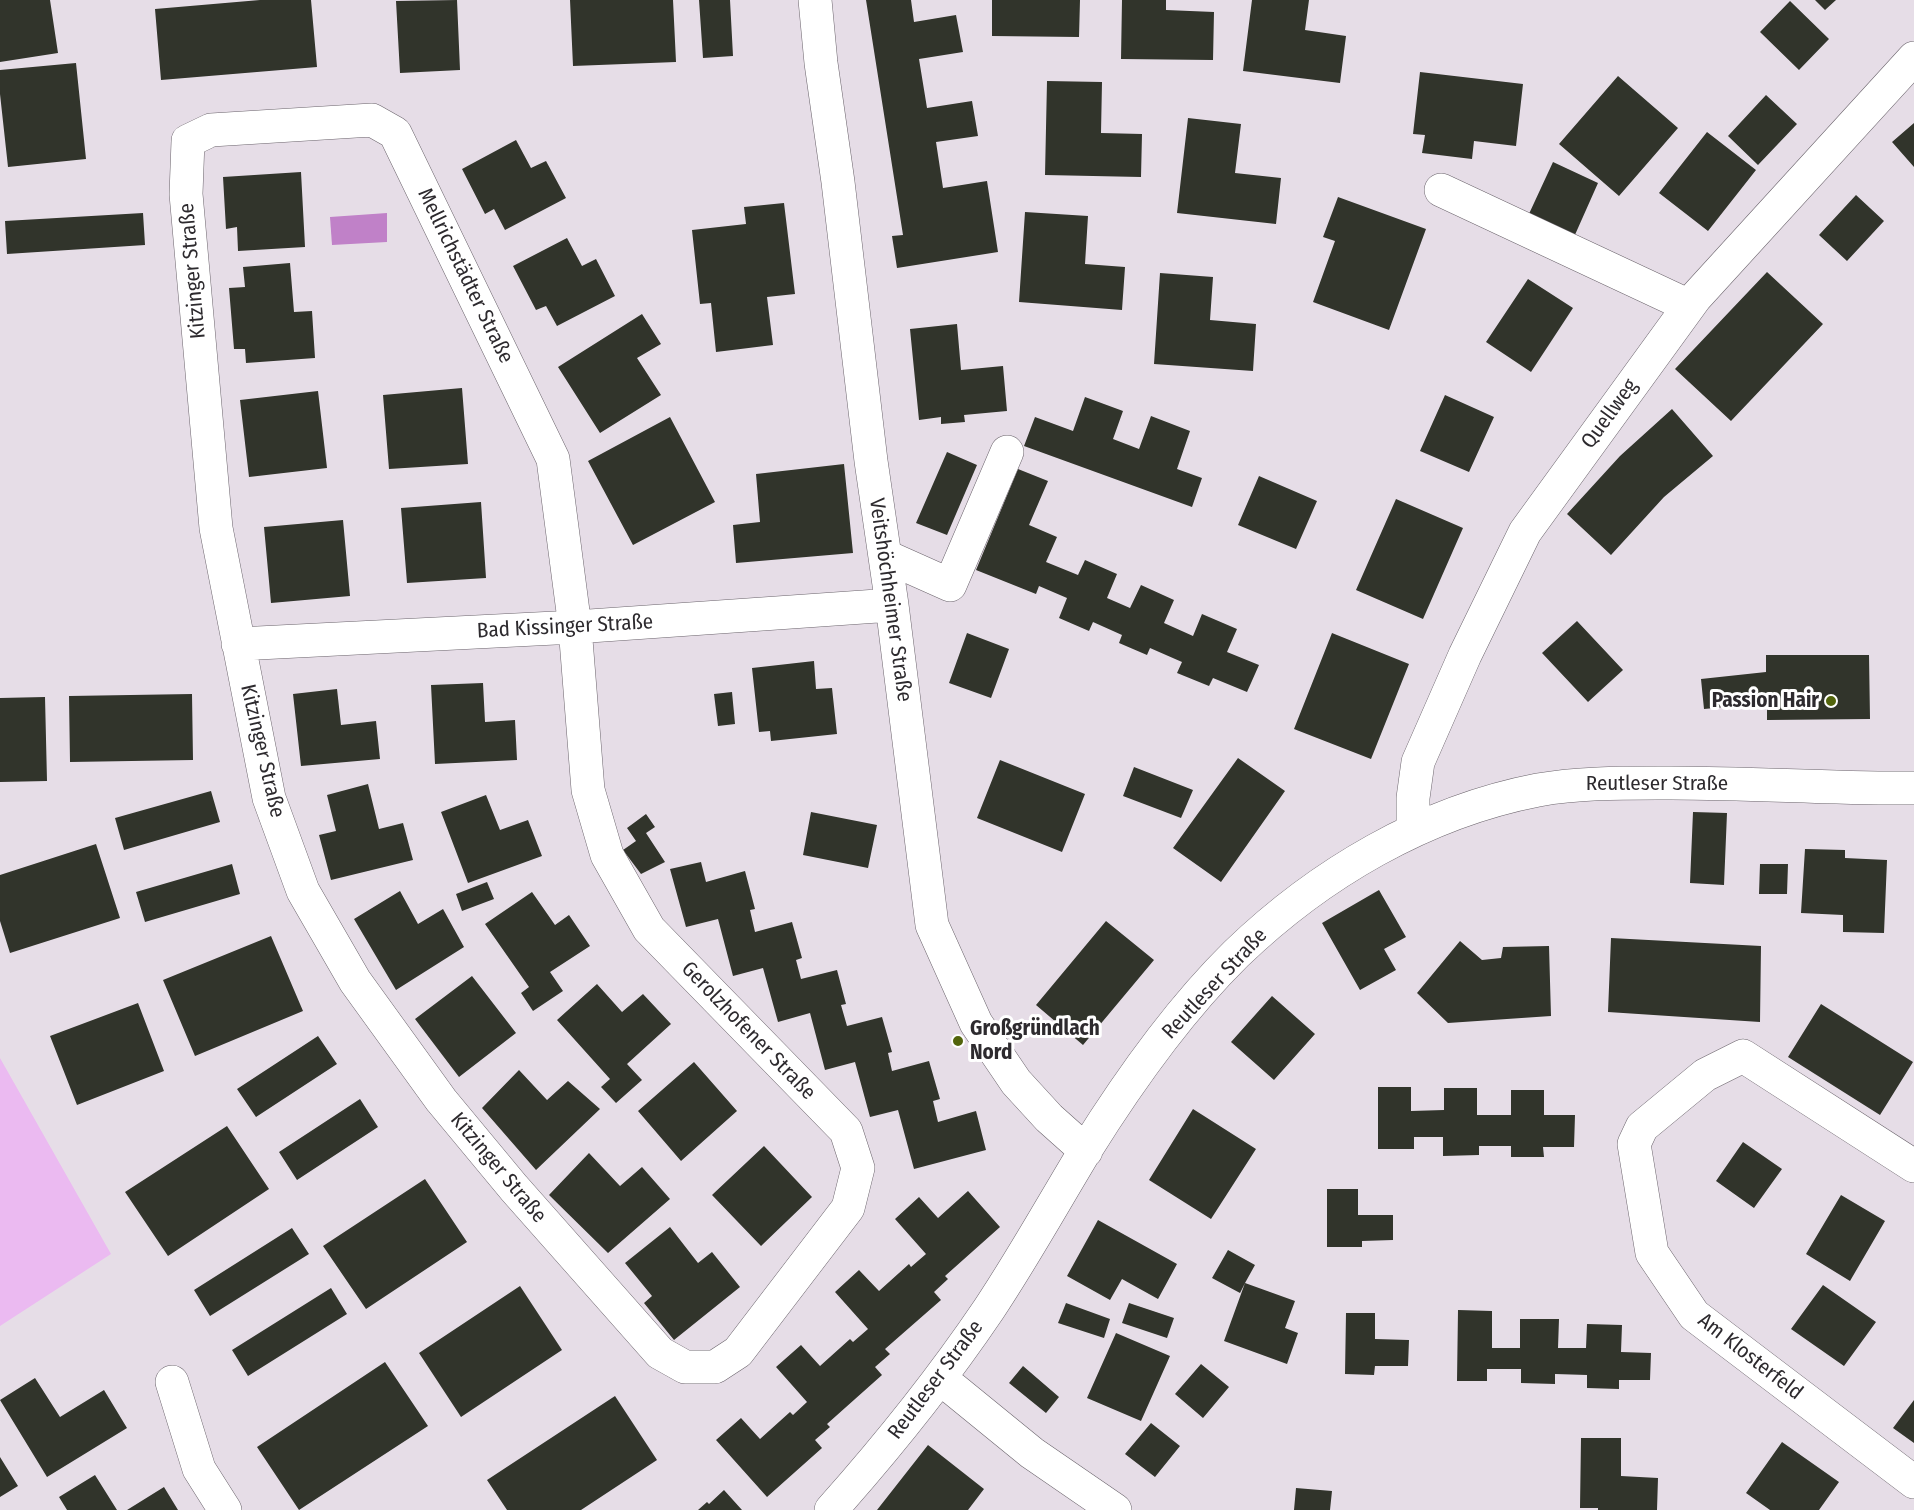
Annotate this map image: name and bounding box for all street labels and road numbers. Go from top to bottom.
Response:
street label: Mellrichstädter Straße [412,184,518,368]
street label: Kitzinger Straße [175,202,211,340]
street label: Quellweg [1576,374,1644,454]
street label: Veitshöchheimer Straße [863,497,917,703]
street label: Bad Kissinger Straße [476,610,654,644]
street label: Kitzinger Straße [234,682,290,820]
street label: Reutleser Straße [1586,771,1728,797]
street label: Reutleser Straße [1157,923,1273,1045]
street label: Gerolzhofener Straße [676,957,820,1105]
street label: Kitzinger Straße [445,1108,551,1228]
street label: Am Klosterfeld [1693,1308,1807,1406]
street label: Reutleser Straße [883,1316,989,1444]

